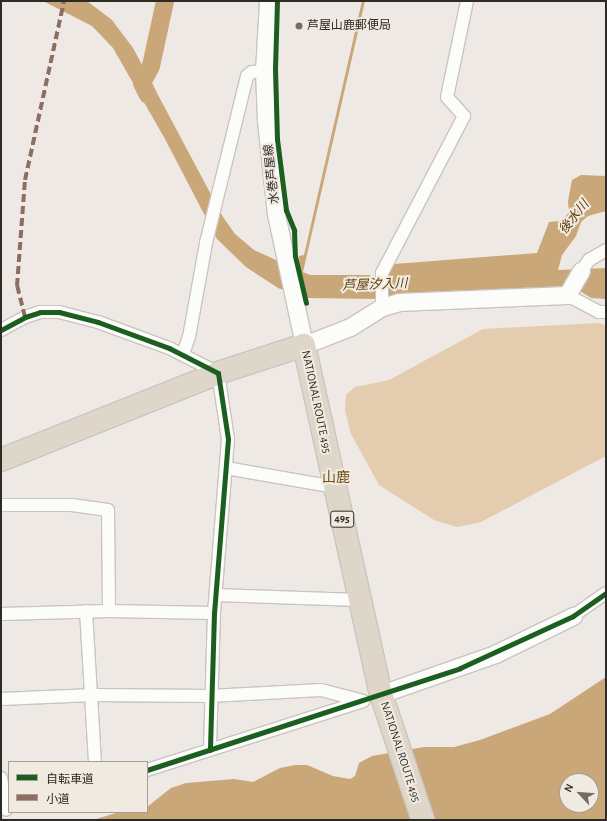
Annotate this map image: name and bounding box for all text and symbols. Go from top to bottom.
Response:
place label: 芦屋山鹿郵便局 [307,19,391,33]
marker: 芦屋山鹿郵便局 [294,21,304,31]
street label: 水巻芦屋線 [262,143,282,205]
water label: 後水川 [557,198,593,238]
water label: 芦屋汐入川 [342,277,408,295]
street label: NATIONAL ROUTE 495 [298,349,334,455]
district label: 山鹿 [322,470,350,486]
road number: 495 [330,510,354,528]
street label: NATIONAL ROUTE 495 [377,700,423,804]
legend [8,761,148,813]
text: 自転車道 [46,773,94,785]
north arrow [559,773,599,813]
text: N [562,782,575,794]
text: 小道 [46,793,70,805]

